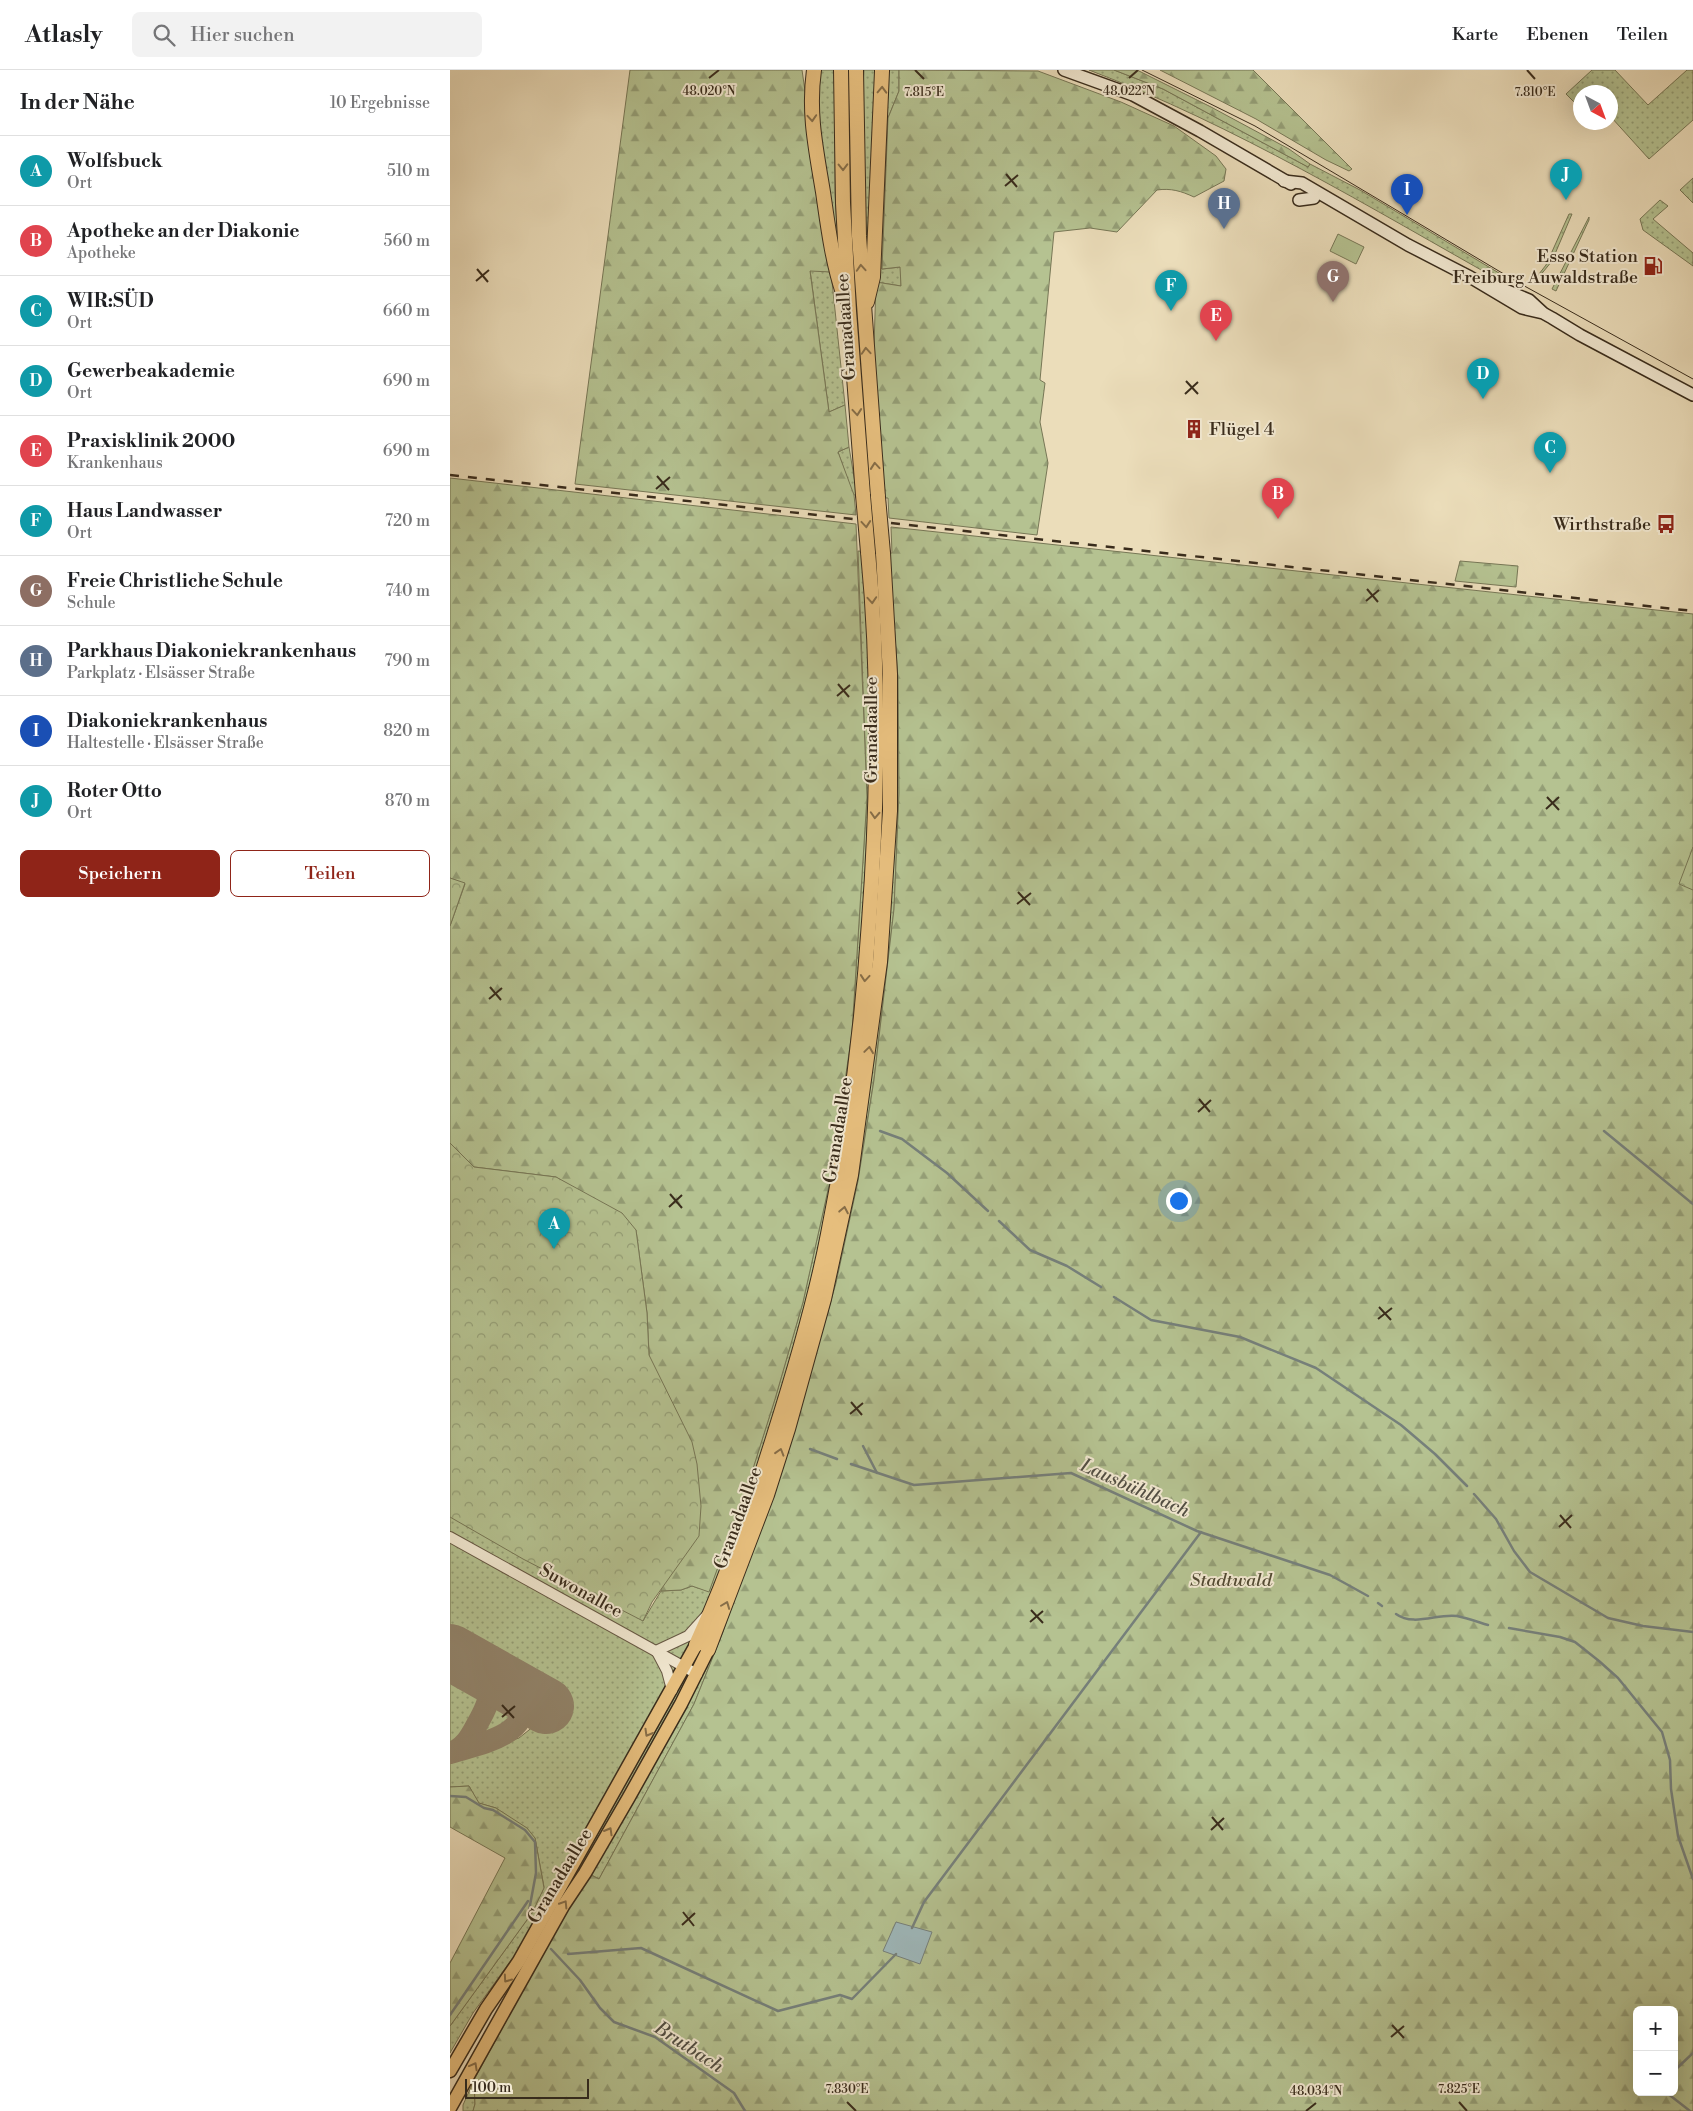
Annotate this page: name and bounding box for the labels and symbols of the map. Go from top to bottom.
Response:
text: 48.020°N [682,84,736,99]
text: 48.022°N [1103,84,1155,99]
text: 7.815°E [904,85,944,100]
text: 7.810°E [1515,85,1555,100]
north arrow [1573,85,1618,130]
one-way arrow [876,86,887,94]
one-way arrow [806,115,817,123]
pin: J [1550,159,1582,200]
one-way arrow [837,164,848,172]
pin: I [1391,174,1423,215]
pin: H [1208,188,1240,229]
place label: Esso Station Freiburg Auwaldstraße [1453,245,1638,289]
fuel station icon: Esso Station Freiburg Auwaldstraße [1642,255,1664,277]
pin: G [1317,261,1349,302]
one-way arrow [855,264,866,272]
pin: F [1155,270,1187,311]
street label: Granadaallee [831,273,861,381]
pin: E [1200,300,1232,341]
one-way arrow [861,347,872,355]
pin: D [1467,358,1499,399]
one-way arrow [851,408,862,416]
building icon: Flügel 4 [1183,418,1205,440]
place label: Flügel 4 [1209,418,1275,441]
pin: C [1534,432,1566,473]
one-way arrow [870,461,881,469]
pin: B [1262,478,1294,519]
place label: Wirthstraße [1552,513,1651,536]
bus stop icon: Wirthstraße [1655,513,1677,535]
one-way arrow [860,520,871,528]
one-way arrow [867,597,878,605]
street label: Granadaallee [860,676,883,784]
one-way arrow [870,812,881,820]
one-way arrow [860,974,871,982]
one-way arrow [863,1046,873,1054]
street label: Granadaallee [818,1075,858,1185]
your location [1166,1188,1192,1214]
one-way arrow [838,1206,849,1215]
pin: A [538,1208,570,1249]
one-way arrow [775,1448,785,1457]
water label: Lausbühlbach [1076,1453,1194,1523]
street label: Granadaallee [709,1464,767,1572]
street label: Suwonallee [535,1559,627,1623]
park label: Stadtwald [1190,1569,1273,1592]
one-way arrow [719,1601,730,1610]
one-way arrow [644,1727,654,1736]
street label: Granadaallee [523,1824,597,1928]
one-way arrow [603,1827,613,1836]
one-way arrow [558,1901,567,1910]
one-way arrow [504,1974,513,1983]
water label: Brutbach [649,2015,728,2078]
one-way arrow [467,2062,477,2071]
scale bar [465,2076,589,2099]
text: 7.830°E [825,2082,869,2097]
text: 7.825°E [1438,2082,1480,2097]
text: 48.034°N [1290,2084,1342,2099]

